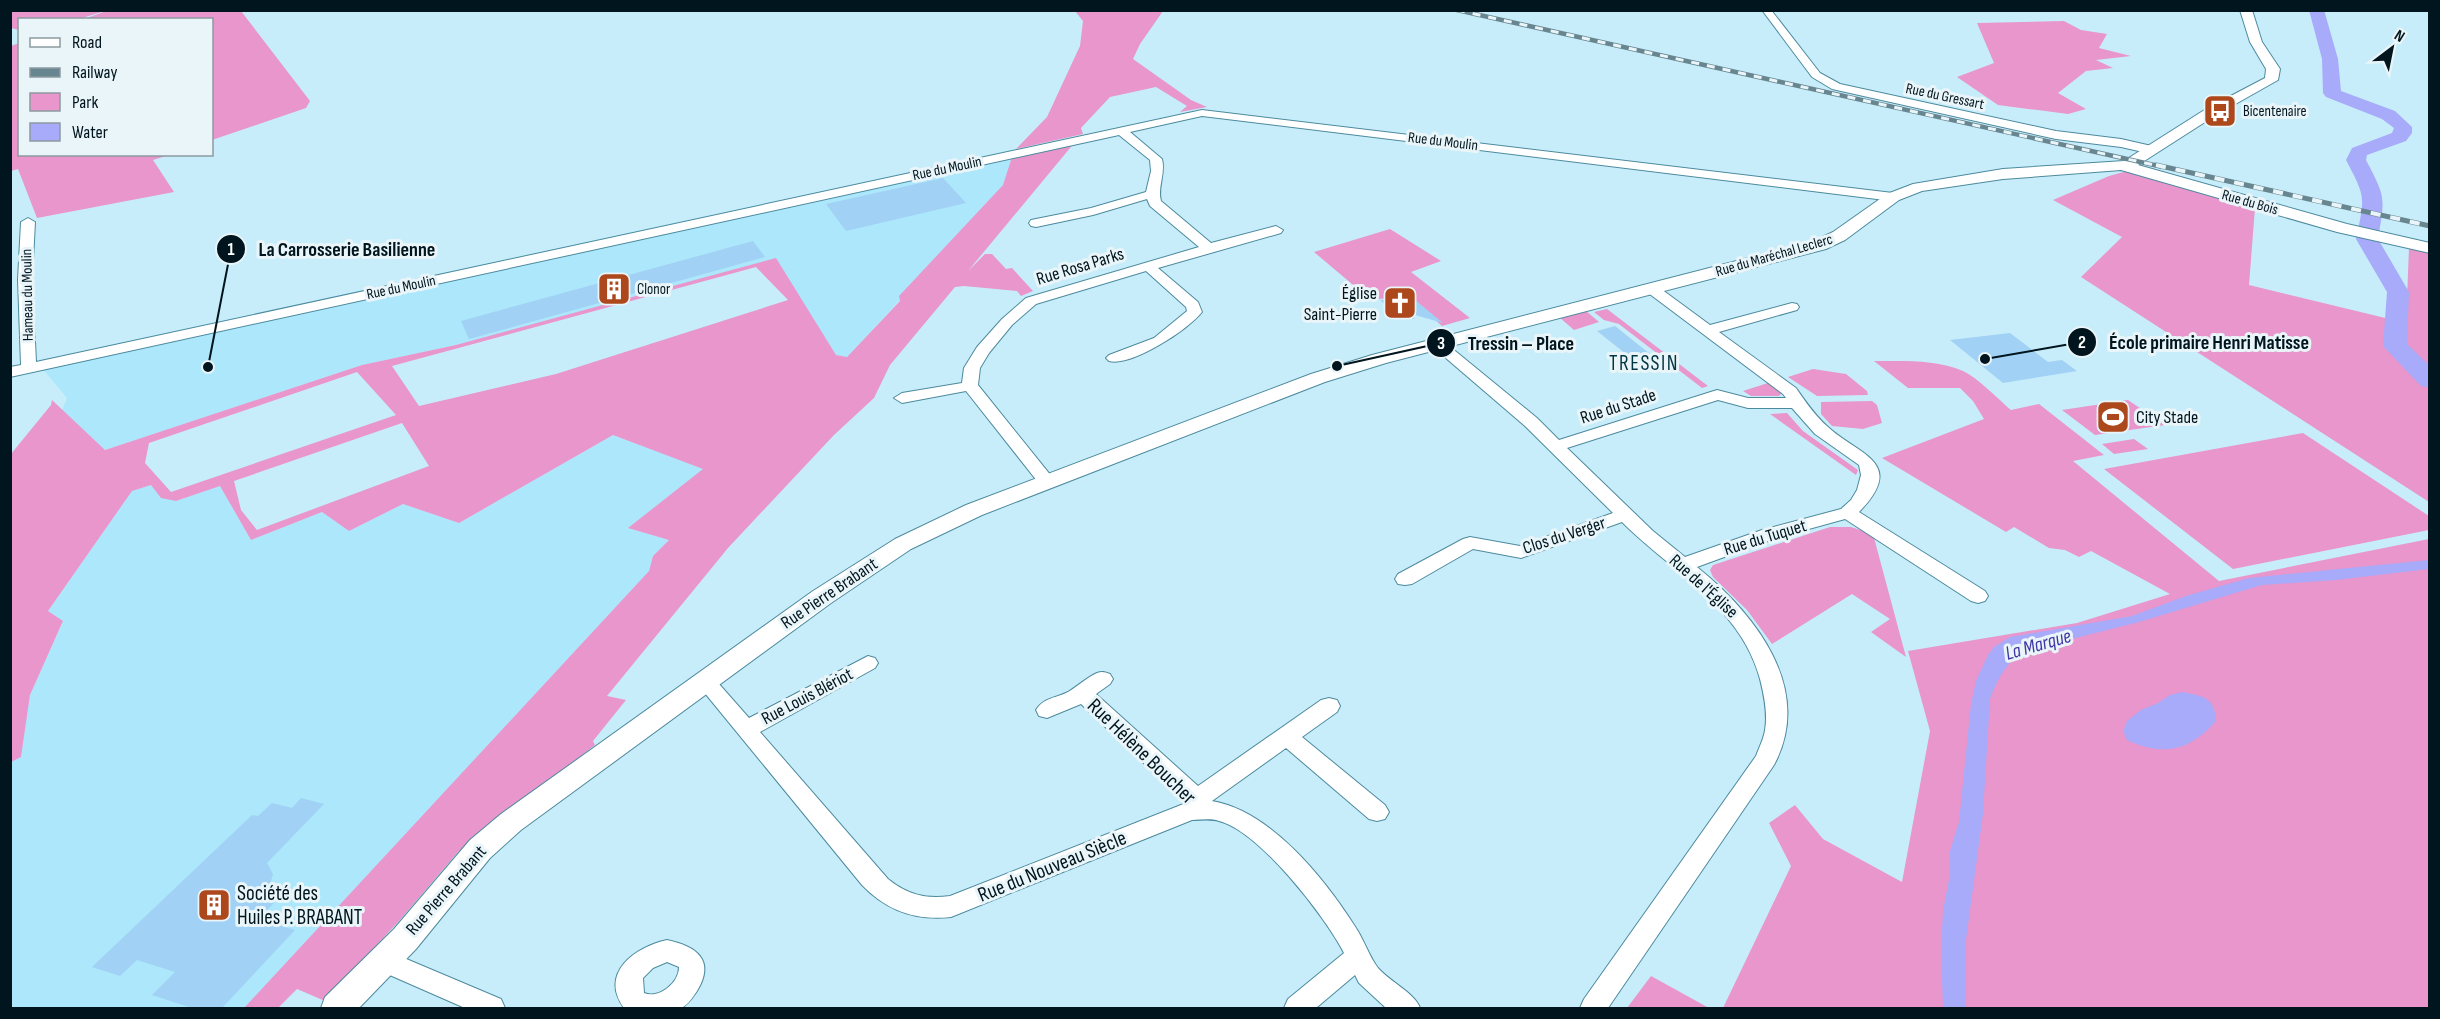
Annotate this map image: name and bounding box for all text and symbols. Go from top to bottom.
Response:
legend [18,18,213,156]
north arrow [2362,18,2422,78]
text: N [2390,26,2408,47]
text: Road [72,32,102,53]
text: Railway [72,62,117,83]
street label: Rue du Gressart [1904,79,1986,114]
text: Park [72,92,98,113]
bus stop icon: Bicentenaire [2202,93,2238,129]
place label: Bicentenaire [2243,102,2307,121]
text: Water [72,122,108,143]
street label: Rue du Moulin [1407,128,1479,155]
street label: Rue du Moulin [911,152,983,185]
street label: Rue du Bois [2220,185,2280,220]
callout: La Carrosserie Basilienne [216,230,447,268]
street label: Rue du Maréchal Leclerc [1713,230,1835,281]
text: La Carrosserie Basilienne [259,238,435,262]
text: 1 [227,239,235,260]
street label: Rue Rosa Parks [1034,243,1126,290]
street label: Hameau du Moulin [17,249,38,341]
street label: Rue du Moulin [365,271,437,304]
building icon: Clonor [596,271,632,307]
place label: Clonor [637,280,671,299]
place label: Église Saint-Pierre [1304,283,1377,325]
church icon: Église Saint-Pierre [1382,285,1418,321]
callout: École primaire Henri Matisse [2067,323,2321,361]
callout: Tressin – Place [1426,324,1586,362]
text: École primaire Henri Matisse [2109,331,2309,355]
text: Tressin – Place [1468,332,1574,356]
text: 2 [2078,332,2086,353]
text: 3 [1437,333,1445,354]
district label: TRESSIN [1609,351,1679,376]
street label: Rue du Stade [1578,384,1659,429]
sports icon: City Stade [2095,399,2131,435]
place label: City Stade [2136,407,2198,428]
street label: Clos du Verger [1520,512,1608,559]
street label: Rue du Tuquet [1721,515,1809,560]
street label: Rue de l'Église [1665,550,1742,623]
street label: Rue Pierre Brabant [777,553,882,633]
water label: La Marque [2003,624,2074,666]
street label: Rue Louis Blériot [758,663,857,729]
street label: Rue Hélène Boucher [1082,693,1201,809]
street label: Rue du Nouveau Siècle [974,825,1130,908]
street label: Rue Pierre Brabant [402,841,491,939]
place label: Société des Huiles P. BRABANT [237,881,363,930]
building icon: Société des Huiles P. BRABANT [196,887,232,923]

